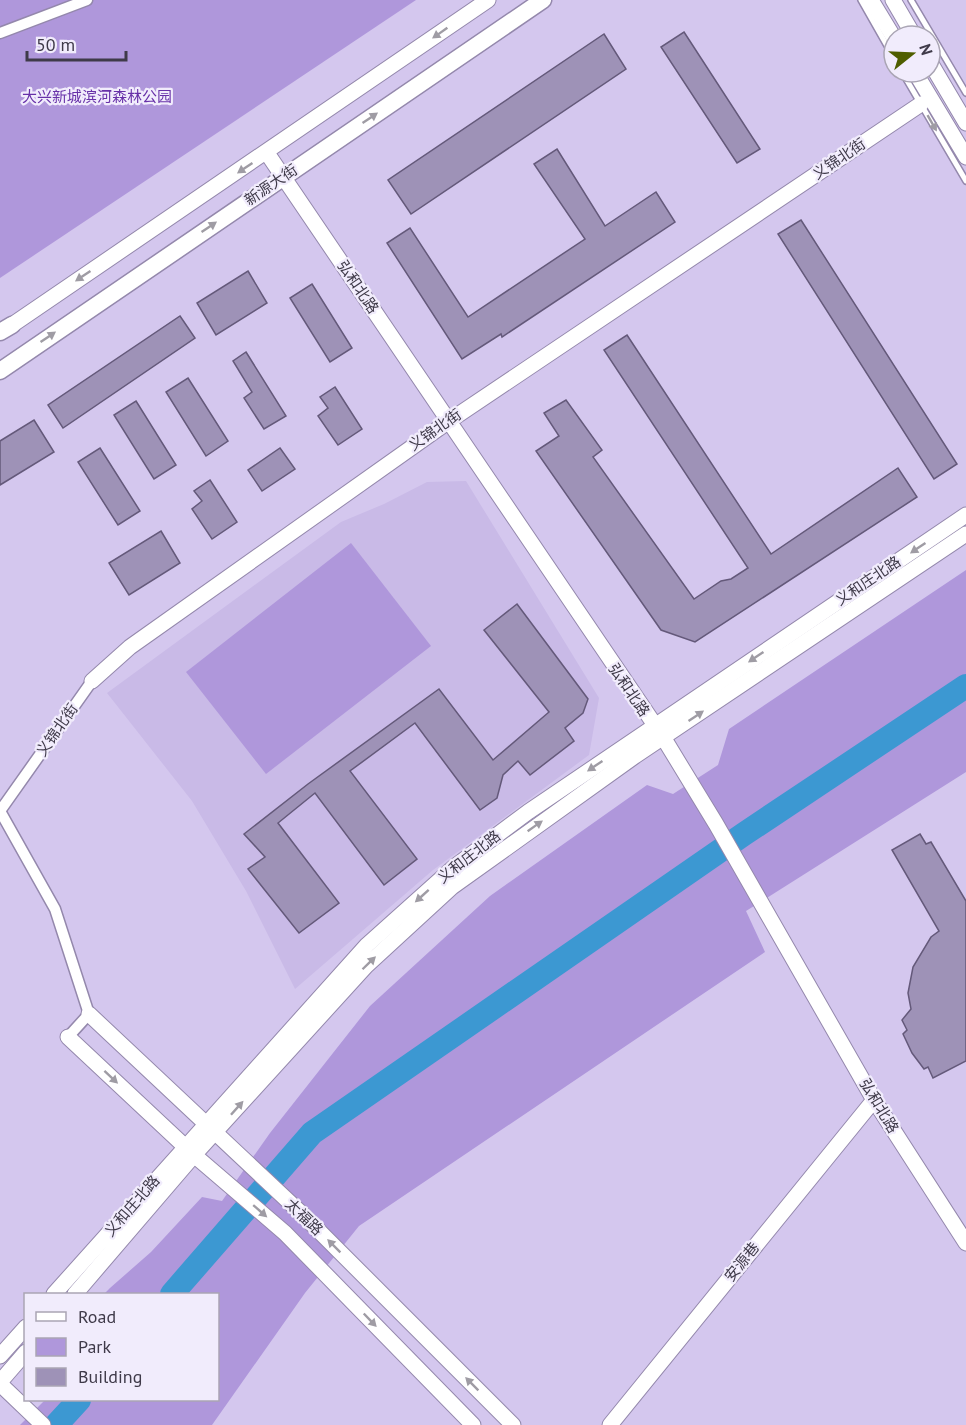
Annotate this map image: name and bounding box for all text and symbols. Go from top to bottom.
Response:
scale bar [27,24,126,62]
north arrow [882,24,942,84]
one-way arrow [432,27,448,38]
text: 50 m [36,33,75,56]
text: N [915,41,937,57]
park label: 大兴新城滨河森林公园 [22,87,172,106]
one-way arrow [362,112,379,123]
one-way arrow [926,114,936,131]
street label: 义锦北街 [809,134,869,183]
street label: 新源大街 [241,160,301,209]
one-way arrow [237,162,253,173]
one-way arrow [201,222,218,233]
street label: 弘和北路 [334,257,383,317]
one-way arrow [75,271,91,282]
one-way arrow [40,331,56,343]
street label: 义锦北街 [405,405,465,455]
one-way arrow [909,542,926,553]
street label: 义和庄北路 [831,552,904,609]
one-way arrow [748,651,764,662]
street label: 弘和北路 [605,660,654,720]
street label: 义锦北街 [32,700,82,760]
one-way arrow [687,710,703,722]
one-way arrow [587,760,603,772]
one-way arrow [527,821,543,832]
street label: 义和庄北路 [433,826,504,887]
one-way arrow [415,889,430,902]
one-way arrow [361,957,375,971]
one-way arrow [103,1069,117,1083]
street label: 弘和北路 [856,1075,903,1136]
one-way arrow [230,1100,244,1115]
street label: 义和庄北路 [100,1171,163,1240]
street label: 太福路 [282,1194,327,1239]
one-way arrow [253,1204,268,1218]
street label: 安源巷 [720,1238,763,1285]
one-way arrow [328,1239,342,1253]
legend [24,1293,219,1401]
text: Road [78,1305,116,1328]
one-way arrow [363,1312,377,1327]
text: Park [78,1335,111,1358]
text: Building [78,1365,142,1388]
one-way arrow [466,1377,480,1391]

